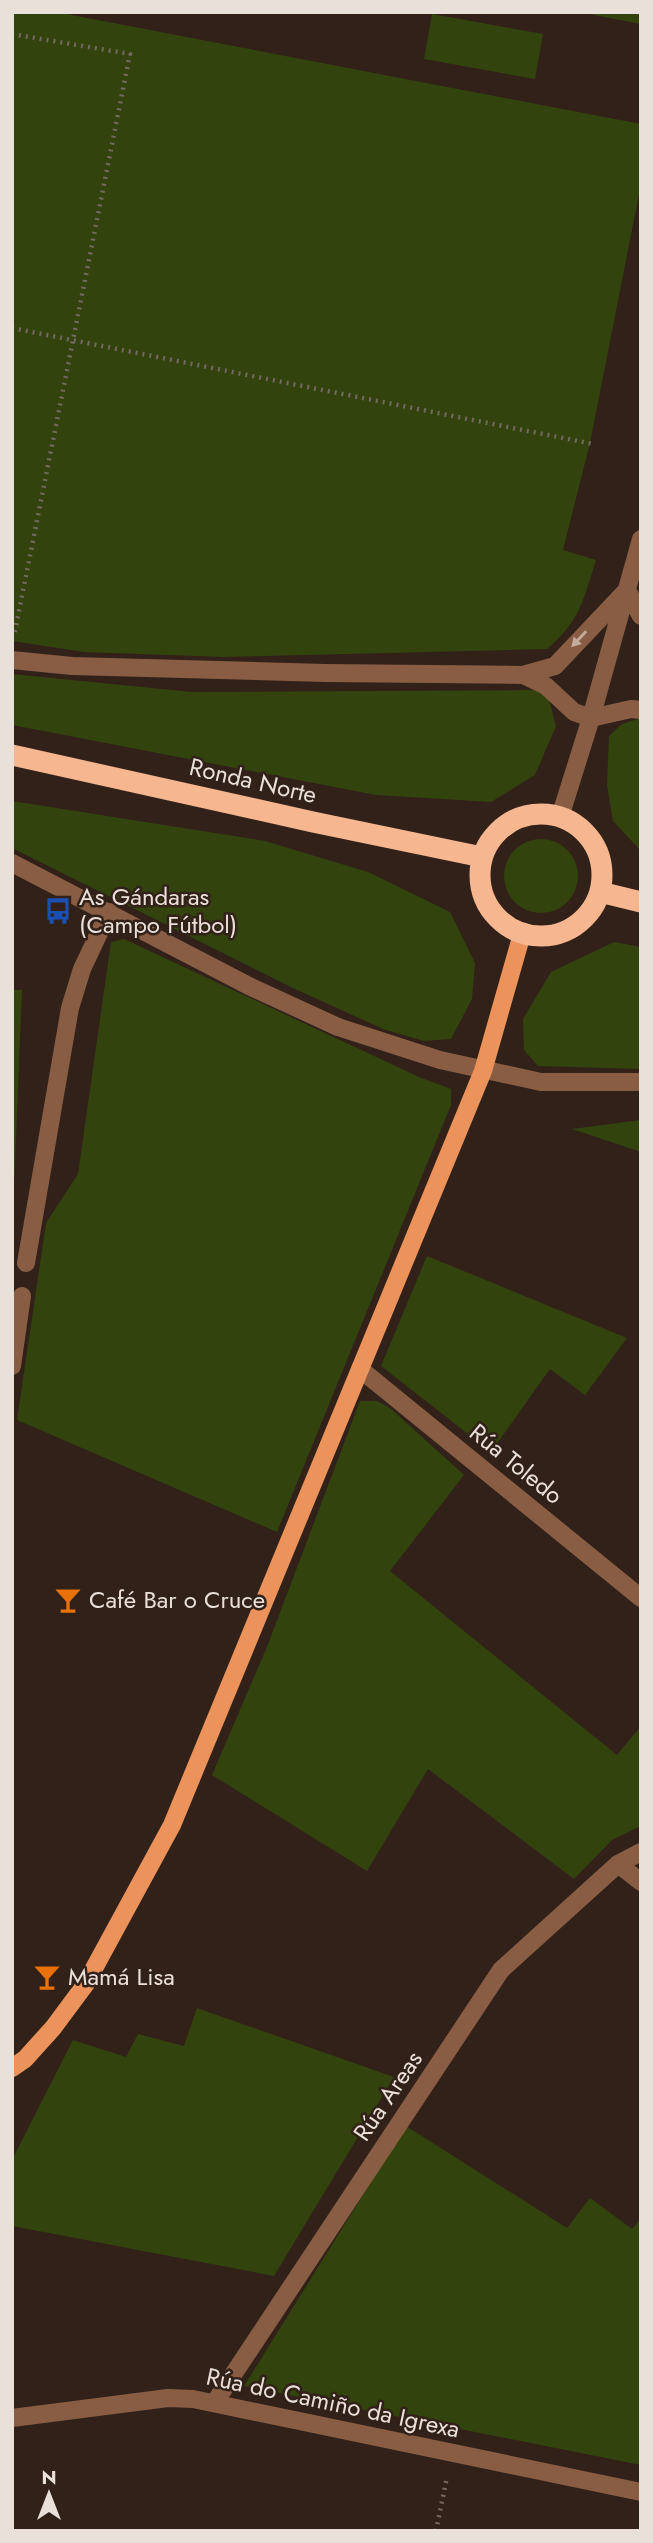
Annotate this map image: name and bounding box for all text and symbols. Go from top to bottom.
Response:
one-way arrow [572,630,588,647]
street label: Ronda Norte [186,749,320,812]
place label: As Gándaras (Campo Fútbol) [79,879,237,942]
bus stop icon: As Gándaras (Campo Fútbol) [43,896,73,926]
street label: Rúa Toledo [462,1415,571,1512]
place label: Café Bar o Cruce [89,1582,265,1617]
bar icon: Café Bar o Cruce [53,1585,83,1615]
place label: Mamá Lisa [68,1959,175,1994]
bar icon: Mamá Lisa [32,1962,62,1992]
street label: Rúa Areas [345,2044,431,2148]
street label: Rúa do Camiño da Igrexa [203,2359,463,2446]
north arrow [14,2459,84,2529]
text: N [41,2464,57,2491]

